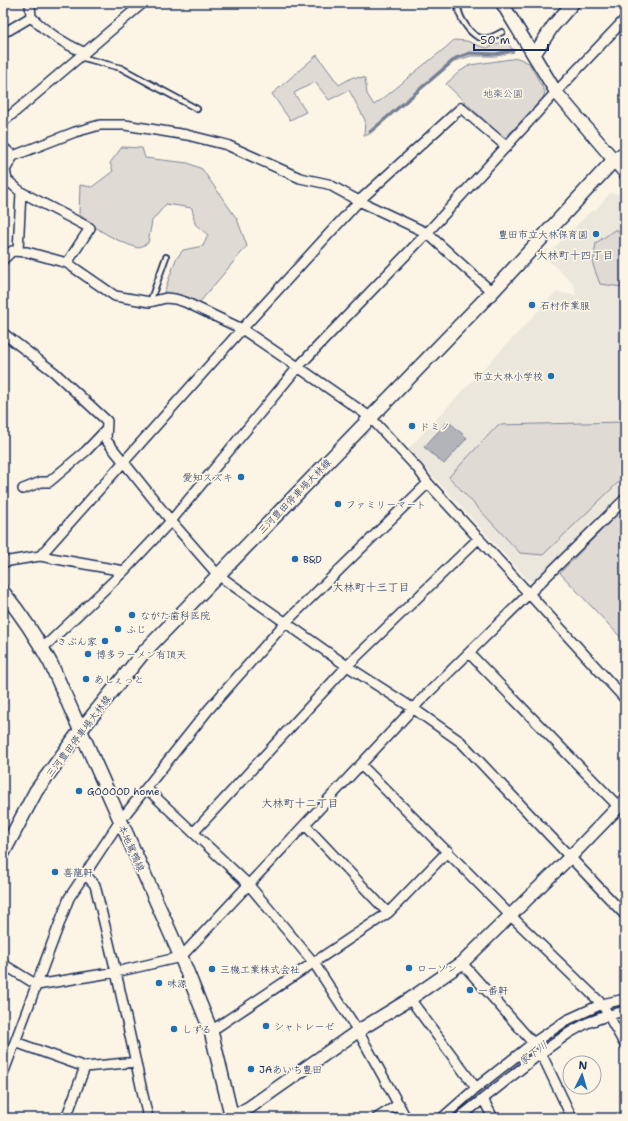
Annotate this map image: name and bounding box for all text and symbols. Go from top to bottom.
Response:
scale bar [474,26,548,52]
text: 50 m [480,32,510,48]
park label: 地楽公園 [483,87,523,100]
place label: 豊田市立大林保育園 [498,228,588,241]
marker: 豊田市立大林保育園 [591,229,601,239]
district label: 大林町十四丁目 [537,248,614,263]
place label: 石村作業服 [540,299,590,312]
marker: 石村作業服 [527,300,537,310]
place label: 市立大林小学校 [473,370,543,383]
marker: 市立大林小学校 [546,371,556,381]
place label: ドミノ [420,420,450,433]
marker: ドミノ [407,421,417,431]
street label: 三河豊田停車場大林線 [255,456,334,537]
place label: 愛知スズキ [183,471,233,484]
marker: 愛知スズキ [236,472,246,482]
place label: ファミリーマート [346,498,426,511]
marker: ファミリーマート [333,499,343,509]
place label: B&D [303,553,322,566]
marker: B&D [290,554,300,564]
district label: 大林町十三丁目 [333,580,410,595]
place label: ながた歯科医院 [140,609,210,622]
marker: ながた歯科医院 [127,610,137,620]
place label: ふじ [126,623,146,636]
marker: ふじ [113,624,123,634]
place label: きぶん家 [57,635,97,648]
marker: きぶん家 [100,636,110,646]
place label: 博多ラーメン有頂天 [96,648,186,661]
marker: 博多ラーメン有頂天 [83,649,93,659]
place label: あしぇっと [94,673,144,686]
marker: あしぇっと [81,674,91,684]
street label: 三河豊田停車場大林線 [43,692,114,780]
place label: GOOOOD home [87,785,160,798]
marker: GOOOOD home [74,786,84,796]
district label: 大林町十二丁目 [262,796,339,811]
street label: 本地鴛鴨線 [115,823,148,874]
place label: 喜龍軒 [63,866,93,879]
marker: 喜龍軒 [50,867,60,877]
place label: ローソン [417,962,457,975]
place label: 三機工業株式会社 [220,963,300,976]
marker: ローソン [404,963,414,973]
marker: 三機工業株式会社 [207,964,217,974]
place label: 味源 [167,977,187,990]
marker: 味源 [154,978,164,988]
place label: 一番軒 [478,984,508,997]
marker: 一番軒 [465,985,475,995]
place label: シャトレーゼ [274,1020,334,1033]
marker: シャトレーゼ [261,1021,271,1031]
place label: しずる [182,1023,211,1036]
marker: しずる [169,1024,179,1034]
water label: 家下川 [516,1037,551,1069]
north arrow [562,1055,602,1095]
text: N [578,1058,588,1073]
place label: JAあいち豊田 [259,1063,322,1076]
marker: JAあいち豊田 [246,1064,256,1074]

